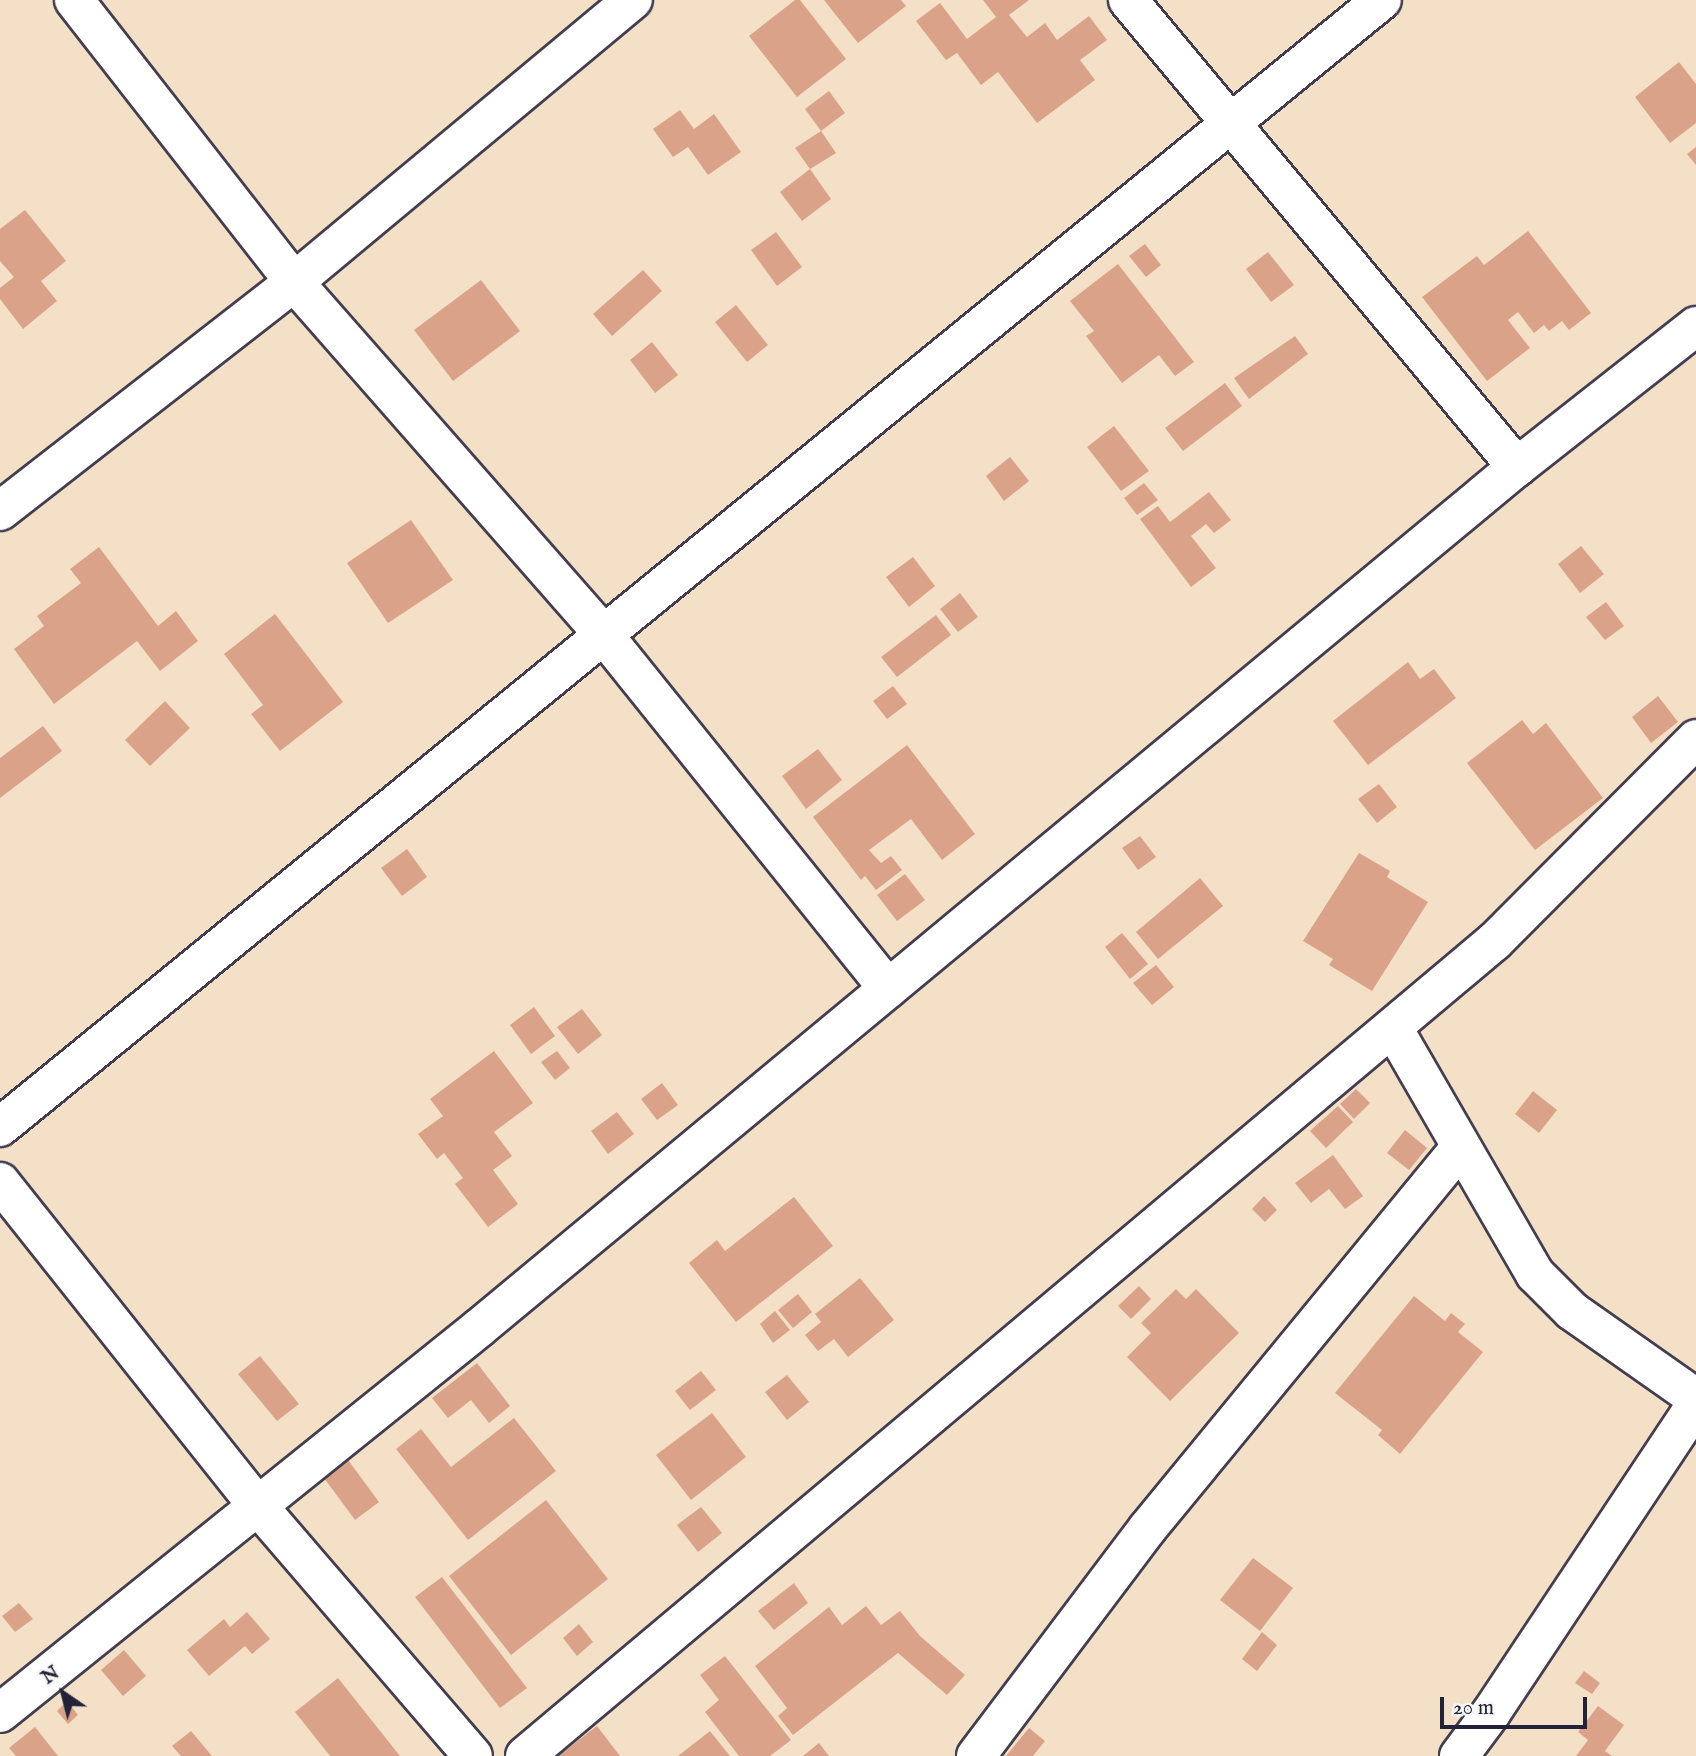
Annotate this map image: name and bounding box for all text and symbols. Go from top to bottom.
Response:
north arrow [28,1658,98,1728]
text: N [37,1661,65,1690]
scale bar [1444,1682,1591,1726]
text: 20 m [1453,1695,1494,1722]

